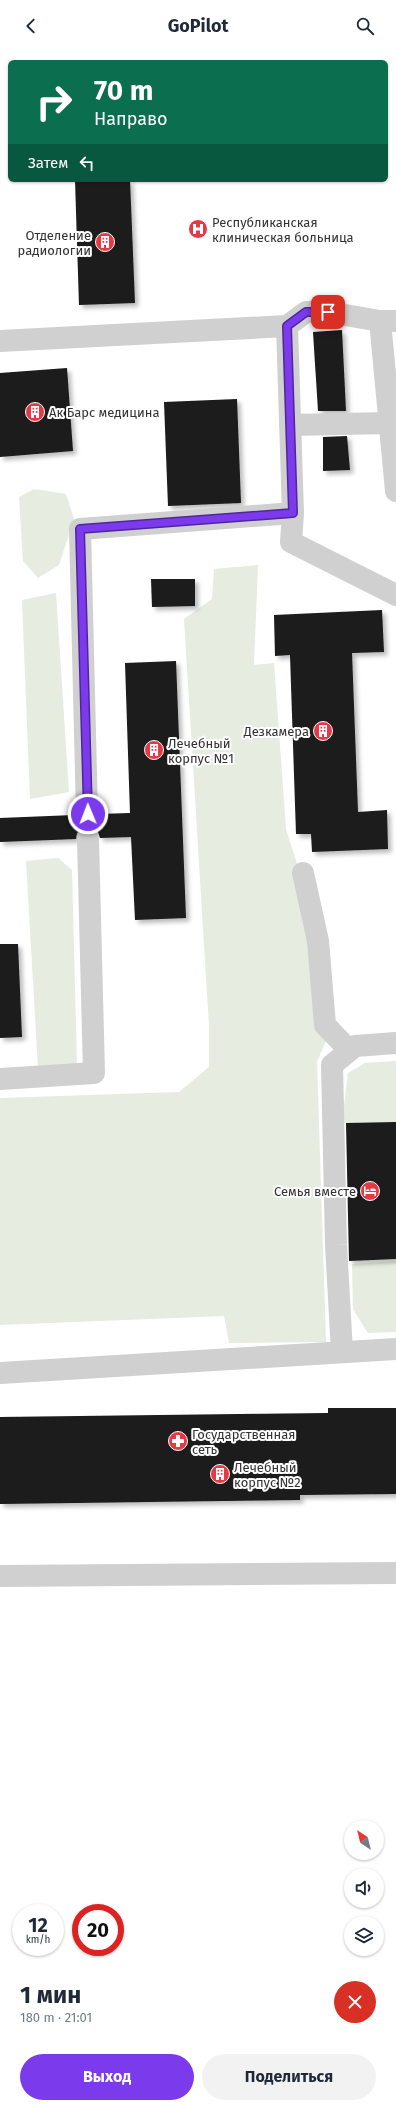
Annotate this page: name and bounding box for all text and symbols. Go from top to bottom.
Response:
icon: back [20,15,42,37]
text: GoPilot [168,15,228,37]
icon: search [354,15,376,37]
text: 70 m [94,74,153,107]
icon: right [28,76,80,128]
text: Направо [94,108,168,130]
icon: left [76,152,98,174]
text: Затем [28,154,68,172]
place label: Республиканская клиническая больница [212,215,354,245]
hospital icon: Республиканская клиническая больница [187,218,209,240]
place label: Отделение радиологии [18,228,91,258]
building icon: Отделение радиологии [94,231,116,253]
pin [311,295,345,329]
icon: arrive [317,301,339,323]
building icon: Ак Барс медицина [24,401,46,423]
place label: Ак Барс медицина [49,405,160,420]
building icon: Дезкамера [312,720,334,742]
place label: Дезкамера [243,724,309,739]
place label: Лечебный корпус №1 [168,736,234,766]
building icon: Лечебный корпус №1 [143,739,165,761]
position arrow [67,793,109,835]
hotel icon: Семья вместе [359,1180,381,1202]
place label: Семья вместе [274,1184,356,1199]
place label: Государственная сеть [192,1427,296,1457]
pharmacy icon: Государственная сеть [167,1430,189,1452]
place label: Лечебный корпус №2 [234,1460,301,1490]
building icon: Лечебный корпус №2 [209,1463,231,1485]
north arrow [344,1820,384,1860]
map controls [344,1820,384,1956]
button: sound [344,1868,384,1908]
speed limit sign: 20 [72,1904,124,1956]
text: 12 [28,1913,48,1937]
button: layers [344,1916,384,1956]
text: km/h [26,1934,50,1946]
text: 1 мин [20,1981,81,2009]
button: close [334,1981,376,2023]
text: 180 m · 21:01 [20,2010,92,2025]
button: Выход [20,2054,194,2100]
button: Поделиться [202,2054,376,2100]

